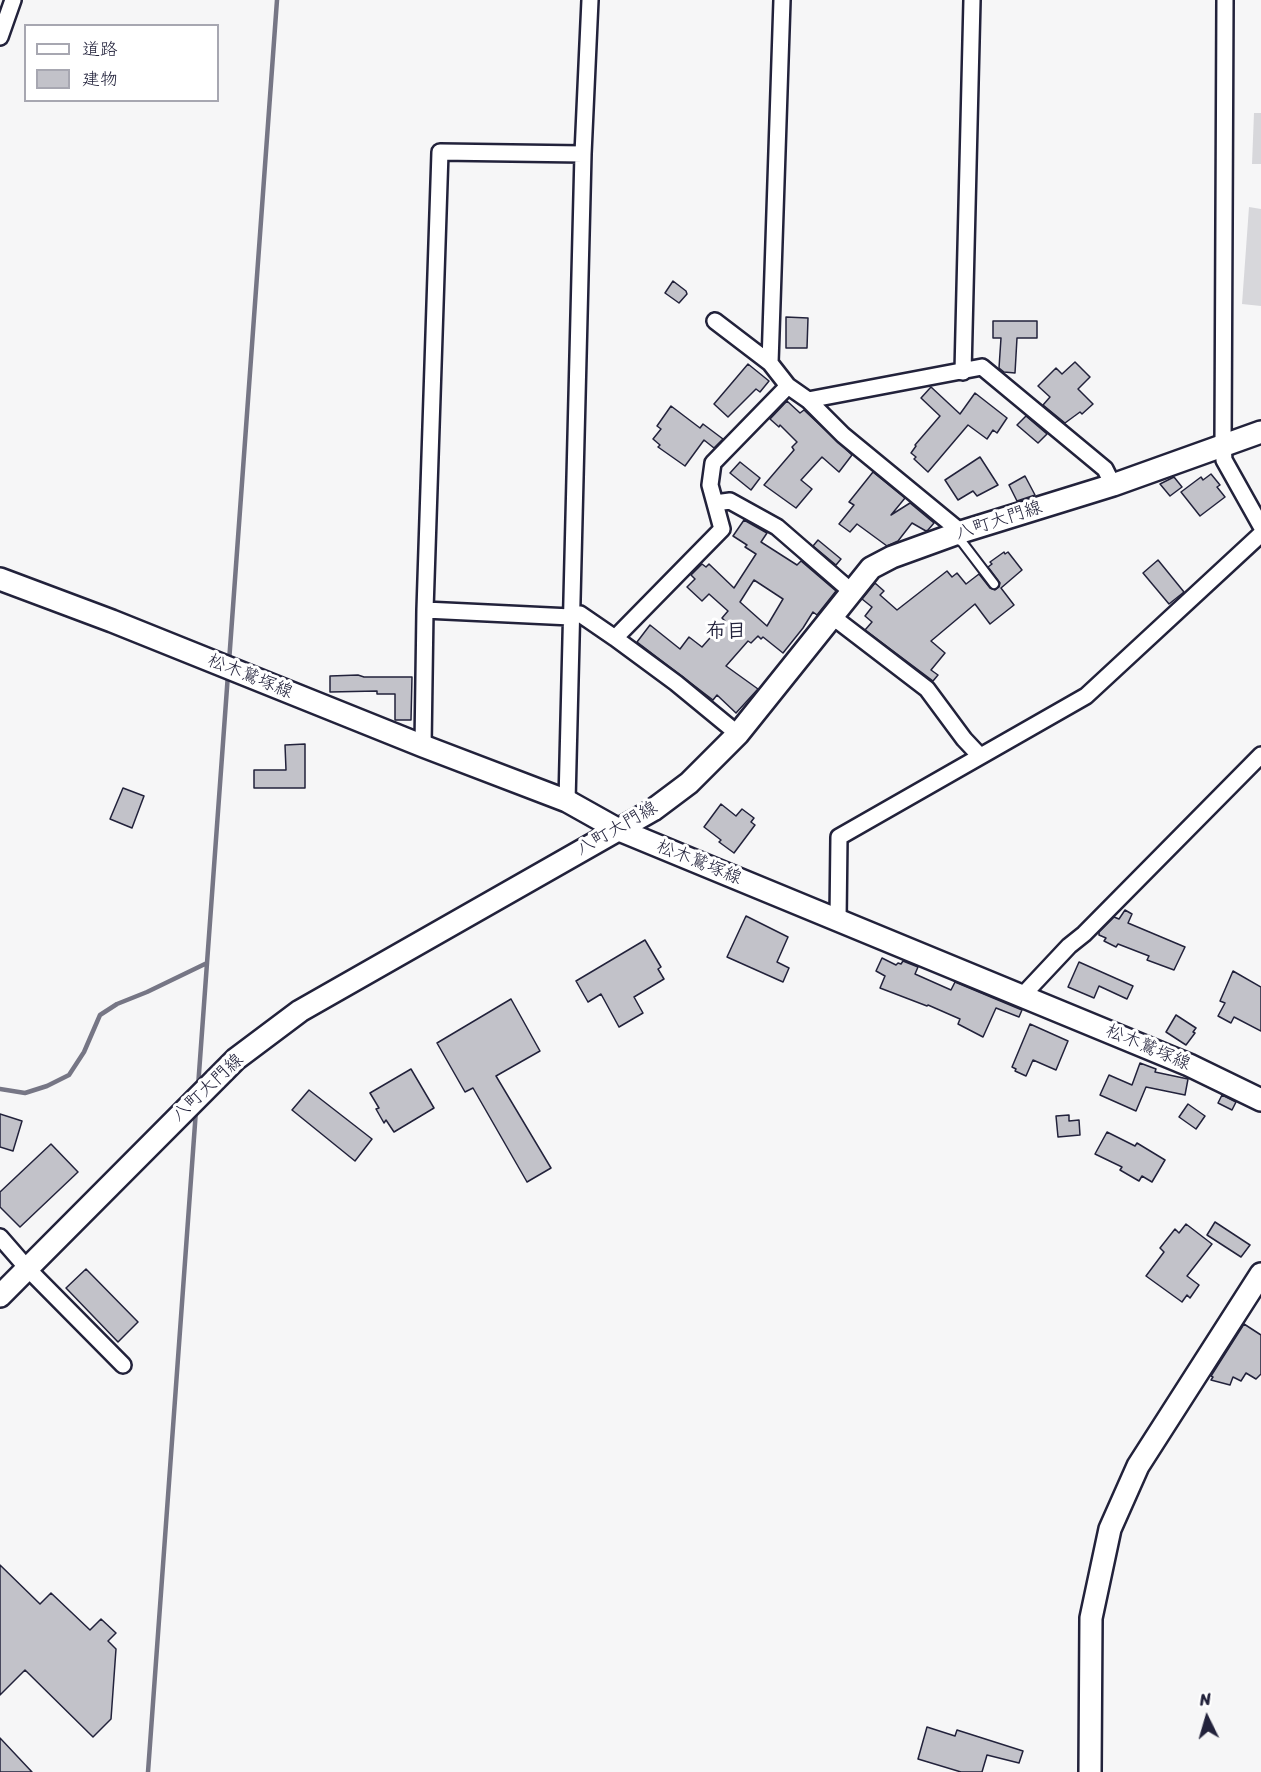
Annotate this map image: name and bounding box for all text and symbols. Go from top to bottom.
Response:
legend [24,24,219,102]
text: 道路 [82,33,118,65]
text: 建物 [82,63,118,95]
street label: 八町大門線 [953,497,1045,545]
district label: 布目 [706,620,746,644]
street label: 松木鷲塚線 [204,650,296,704]
street label: 八町大門線 [573,797,661,861]
street label: 松木鷲塚線 [653,836,745,890]
street label: 松木鷲塚線 [1102,1020,1194,1076]
street label: 八町大門線 [168,1049,248,1127]
text: N [1199,1685,1212,1714]
north arrow [1177,1688,1237,1748]

